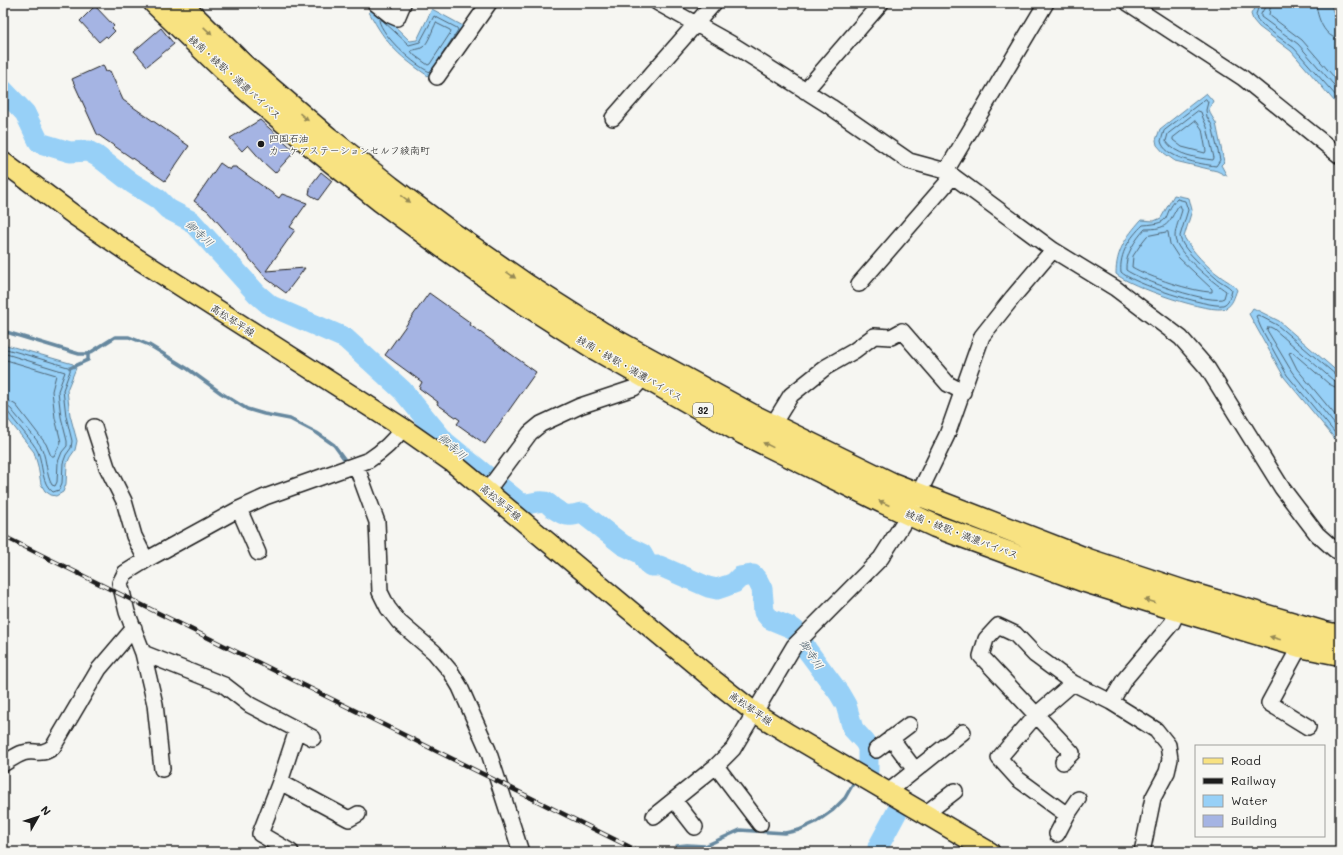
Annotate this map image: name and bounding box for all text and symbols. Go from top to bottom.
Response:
one-way arrow [202,26,213,35]
street label: 綾南・綾歌・満濃バイパス [186,32,284,122]
one-way arrow [299,113,309,122]
place label: 四国石油 カーケアステーションセルフ綾南町 [269,131,430,157]
marker: 四国石油 カーケアステーションセルフ綾南町 [256,139,266,149]
one-way arrow [400,194,411,203]
water label: 御寺川 [183,216,217,250]
one-way arrow [506,271,516,279]
street label: 高松琴平線 [208,301,258,339]
street label: 綾南・綾歌・満濃バイパス [575,332,685,404]
road number: 32 [693,403,713,417]
water label: 御寺川 [436,429,470,463]
one-way arrow [762,442,774,448]
street label: 高松琴平線 [477,481,525,523]
one-way arrow [879,500,890,506]
street label: 綾南・綾歌・満濃バイパス [904,506,1020,562]
one-way arrow [1144,598,1156,604]
one-way arrow [1269,635,1281,641]
water label: 御寺川 [797,636,827,672]
street label: 高松琴平線 [727,688,775,728]
legend [1195,745,1325,837]
text: Road [1231,752,1261,768]
text: Railway [1231,772,1276,788]
text: Water [1231,792,1268,808]
north arrow [18,797,58,837]
text: N [38,802,55,818]
text: Building [1231,812,1277,828]

